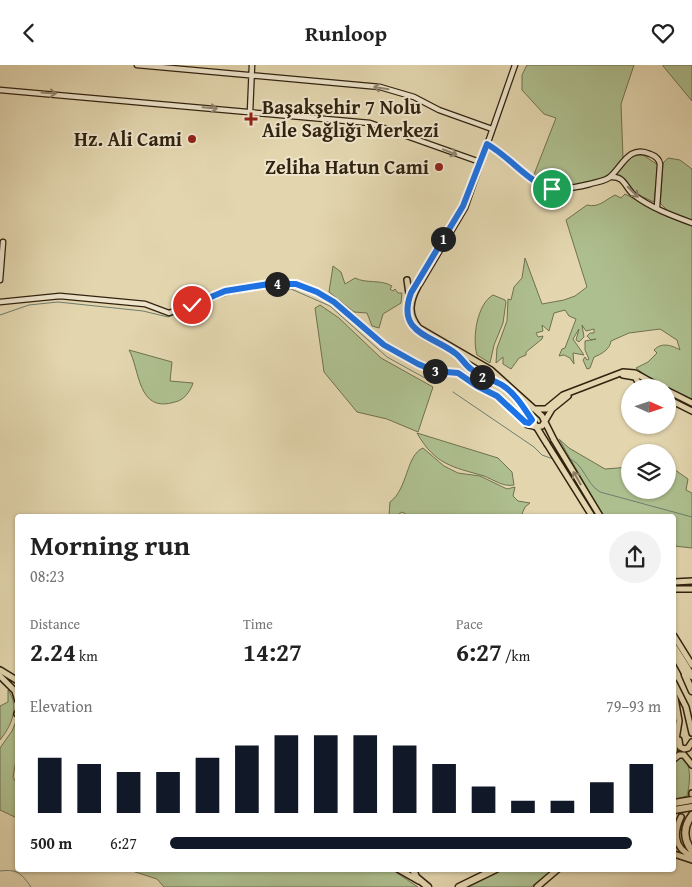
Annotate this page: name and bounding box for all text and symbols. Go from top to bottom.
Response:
text: Runloop [305,17,387,49]
icon: back [15,19,43,47]
icon: heart [649,19,677,47]
one-way arrow [373,82,389,92]
one-way arrow [40,89,56,98]
place label: Başakşehir 7 Nolu Aile Sağlığı Merkezi [262,92,439,144]
one-way arrow [202,104,218,113]
marker: Başakşehir 7 Nolu Aile Sağlığı Merkezi [244,112,258,126]
place label: Hz. Ali Cami [74,124,182,153]
marker: Hz. Ali Cami [186,133,198,145]
one-way arrow [442,148,457,158]
place label: Zeliha Hatun Cami [265,152,429,181]
marker: Zeliha Hatun Cami [433,161,445,173]
pin [531,168,573,210]
icon: arrive [538,175,566,203]
one-way arrow [627,186,639,198]
pin: 1 [430,227,456,251]
text: 1 [440,229,447,249]
pin: 4 [264,271,290,297]
text: 4 [274,274,281,294]
pin [171,284,213,326]
icon: check [178,291,206,319]
pin: 3 [422,359,448,383]
text: 3 [432,361,439,381]
pin: 2 [470,365,494,389]
text: 2 [479,367,486,387]
north arrow [621,379,676,434]
map controls [621,379,676,499]
button: layers [621,444,676,499]
one-way arrow [571,472,581,486]
text: Morning run [30,524,190,565]
button: share [609,531,661,583]
text: 08:23 [30,564,65,588]
text: Distance [30,614,80,634]
text: Time [243,614,273,634]
text: Pace [456,614,483,634]
text: 2.24 [30,634,76,670]
text: 14:27 [243,634,302,670]
text: 6:27 [456,634,502,670]
text: km [76,646,98,666]
text: /km [502,646,530,666]
text: Elevation [30,694,93,718]
text: 79–93 m [606,694,661,718]
text: 500 m [30,831,72,855]
text: 6:27 [110,831,137,855]

